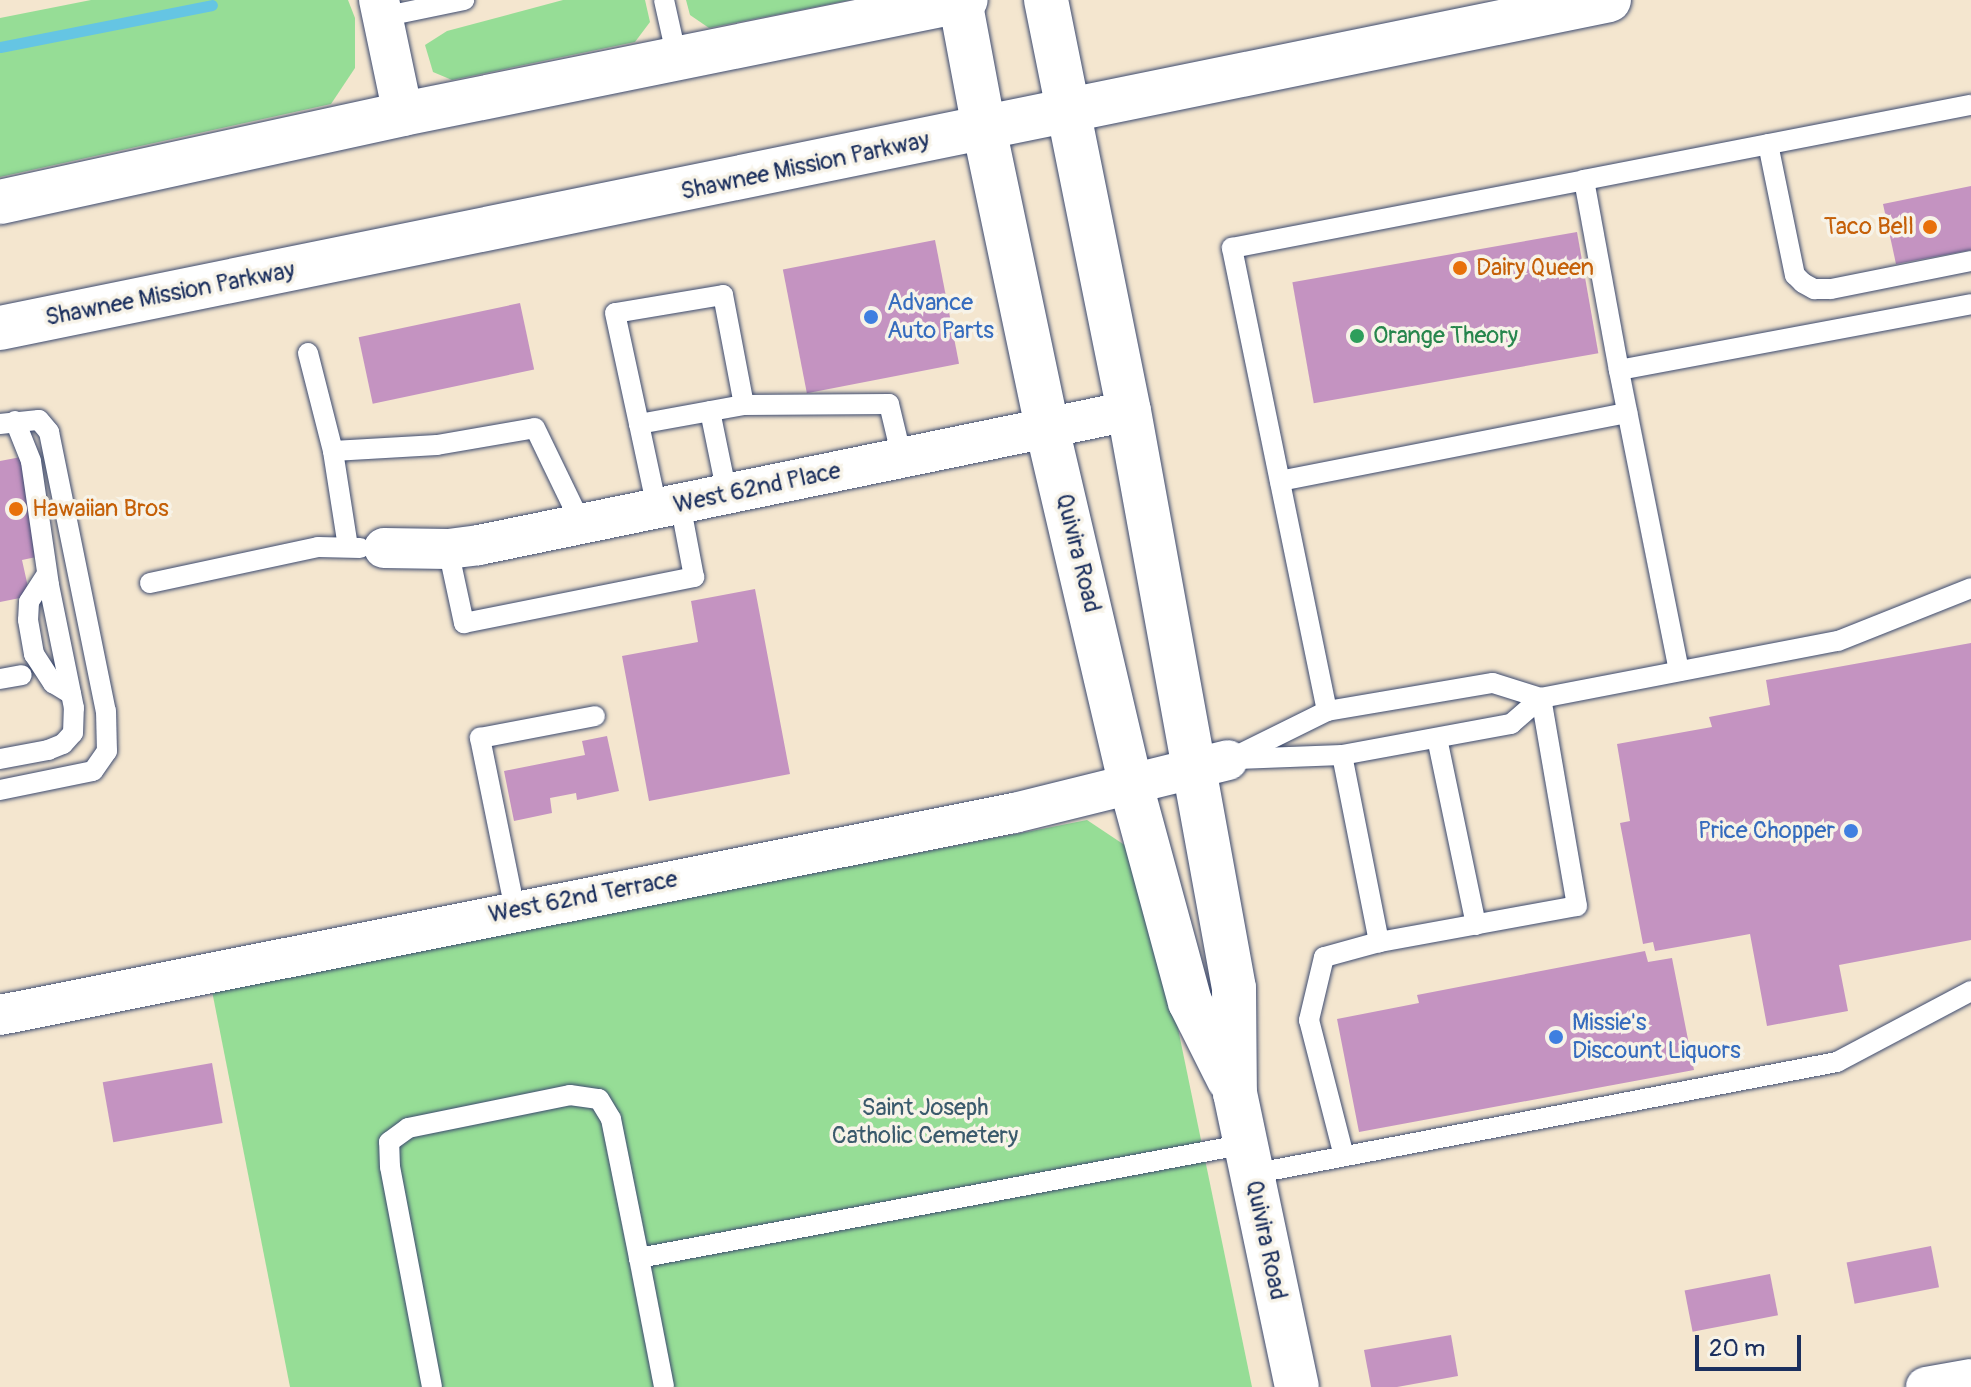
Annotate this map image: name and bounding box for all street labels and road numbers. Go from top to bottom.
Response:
street label: Shawnee Mission Parkway [678,126,932,206]
street label: Shawnee Mission Parkway [43,256,297,332]
street label: West 62nd Place [671,456,843,520]
street label: Quivira Road [1049,491,1107,615]
street label: West 62nd Terrace [486,865,680,929]
street label: Quivira Road [1239,1178,1293,1302]

